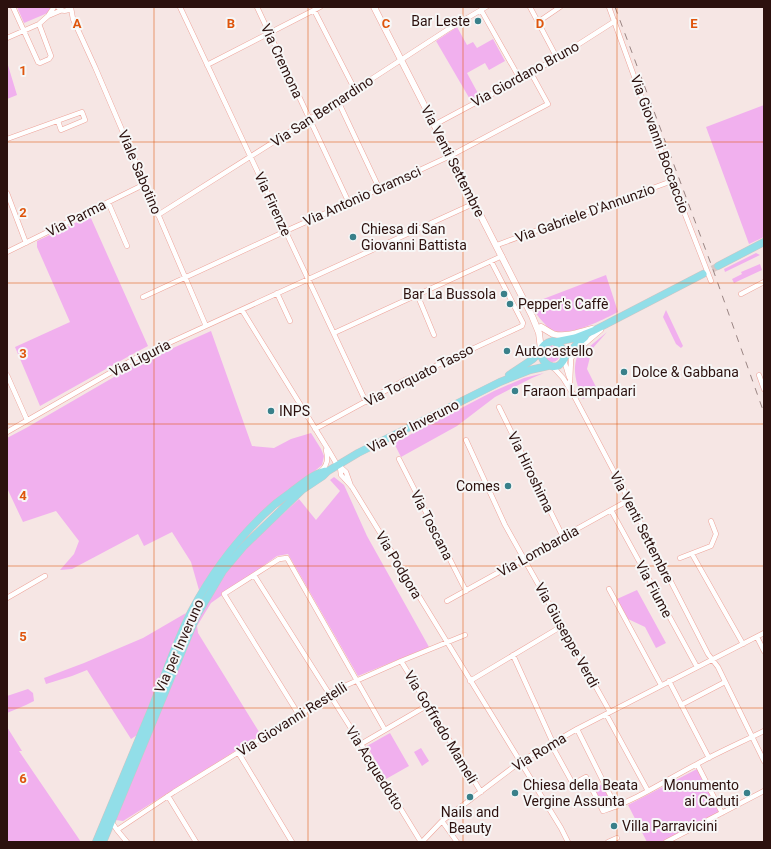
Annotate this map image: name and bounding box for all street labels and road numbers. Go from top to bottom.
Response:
street label: Via Cremona [258,21,306,101]
street label: Via Giordano Bruno [468,38,582,110]
street label: Via San Bernardino [268,72,376,150]
street label: Via Giovanni Boccaccio [628,73,692,215]
street label: Via Venti Settembre [418,103,488,219]
street label: Viale Sabotino [115,128,165,216]
street label: Via Antonio Gramsci [301,163,423,229]
street label: Via Firenze [251,170,295,238]
street label: Via Gabriele D'Annunzio [513,180,657,246]
street label: Via Parma [44,196,108,240]
street label: Via Liguria [107,336,173,380]
street label: Via Torquato Tasso [362,341,476,409]
street label: Via per Inveruno [364,396,462,456]
street label: Via Hiroshima [505,429,557,515]
street label: Via Venti Settembre [607,469,677,585]
street label: Via Toscana [408,487,456,563]
street label: Via Lombardia [495,522,581,580]
street label: Via Podgora [373,528,425,602]
street label: Via Fiume [632,558,676,620]
street label: Via Giuseppe Verdi [532,580,602,690]
street label: Via per Inveruno [151,597,207,695]
street label: Via Goffredo Mameli [401,668,481,786]
street label: Via Giovanni Restelli [234,679,350,759]
street label: Via Acquedotto [343,723,407,813]
street label: Via Roma [509,730,569,774]

